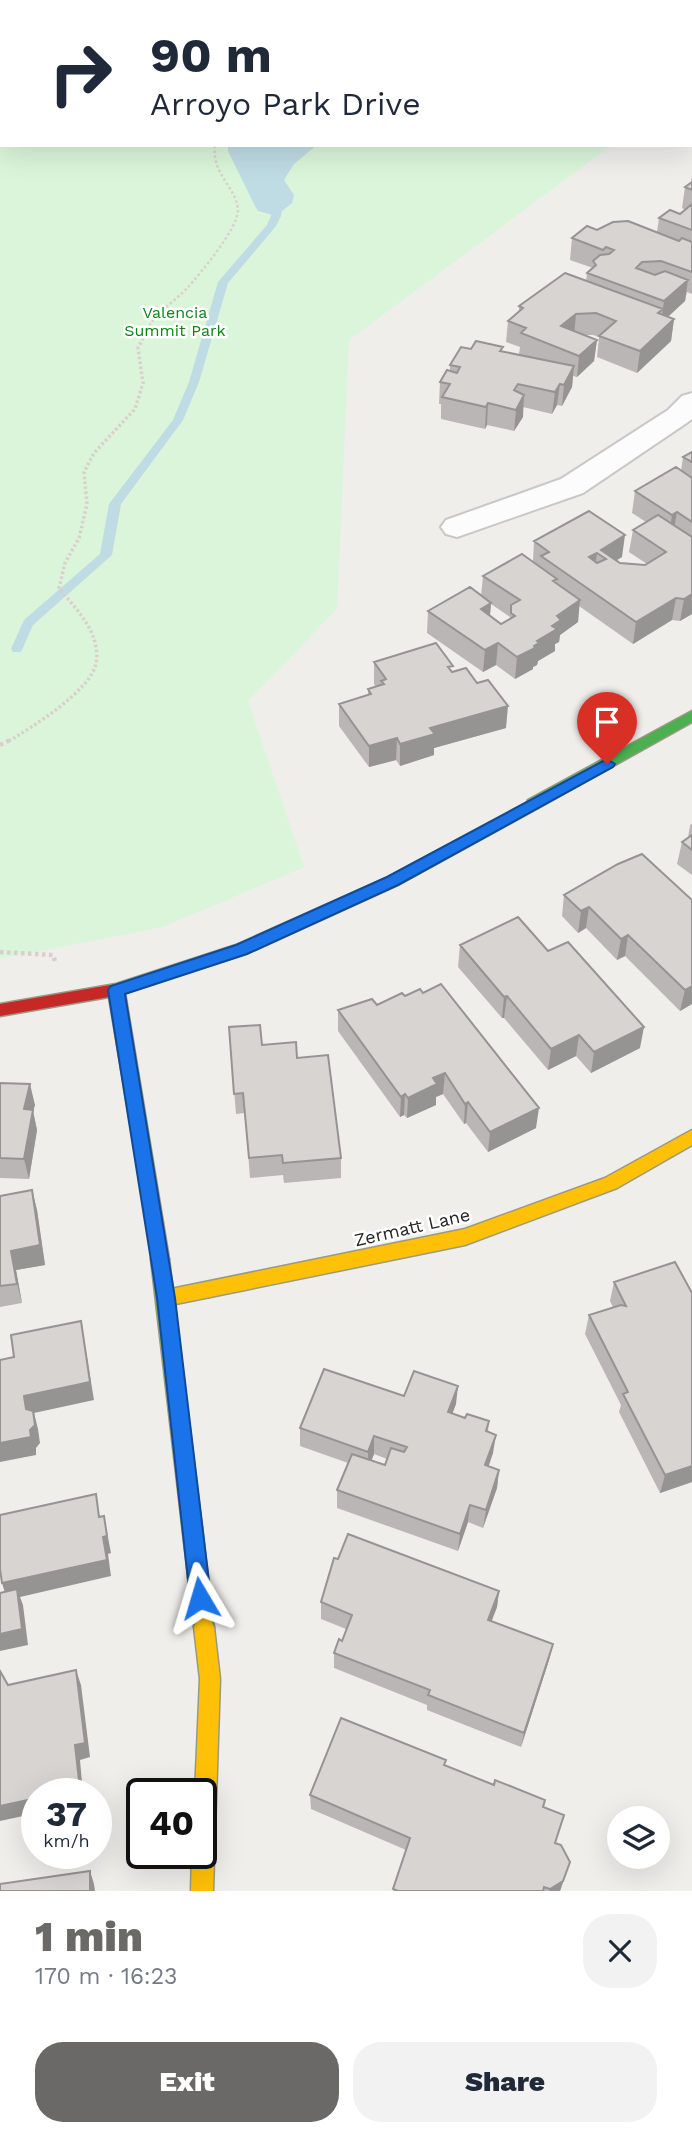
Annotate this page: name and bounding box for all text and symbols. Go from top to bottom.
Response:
text: 90 m [150,26,272,84]
icon: right [35,28,126,119]
text: Arroyo Park Drive [150,85,421,123]
park label: Valencia Summit Park [124,303,226,340]
pin [577,692,637,764]
icon: arrive [588,703,626,741]
street label: Zermatt Lane [352,1203,472,1251]
position arrow [163,1561,237,1635]
speed limit sign: 40 [126,1778,217,1869]
text: 37 [46,1793,87,1835]
map controls [607,1806,670,1869]
button: layers [607,1806,670,1869]
text: km/h [43,1830,90,1851]
text: 1 min [35,1912,143,1961]
button: close [583,1914,657,1988]
text: 170 m · 16:23 [35,1963,178,1990]
button: Exit [35,2042,339,2122]
button: Share [353,2042,657,2122]

